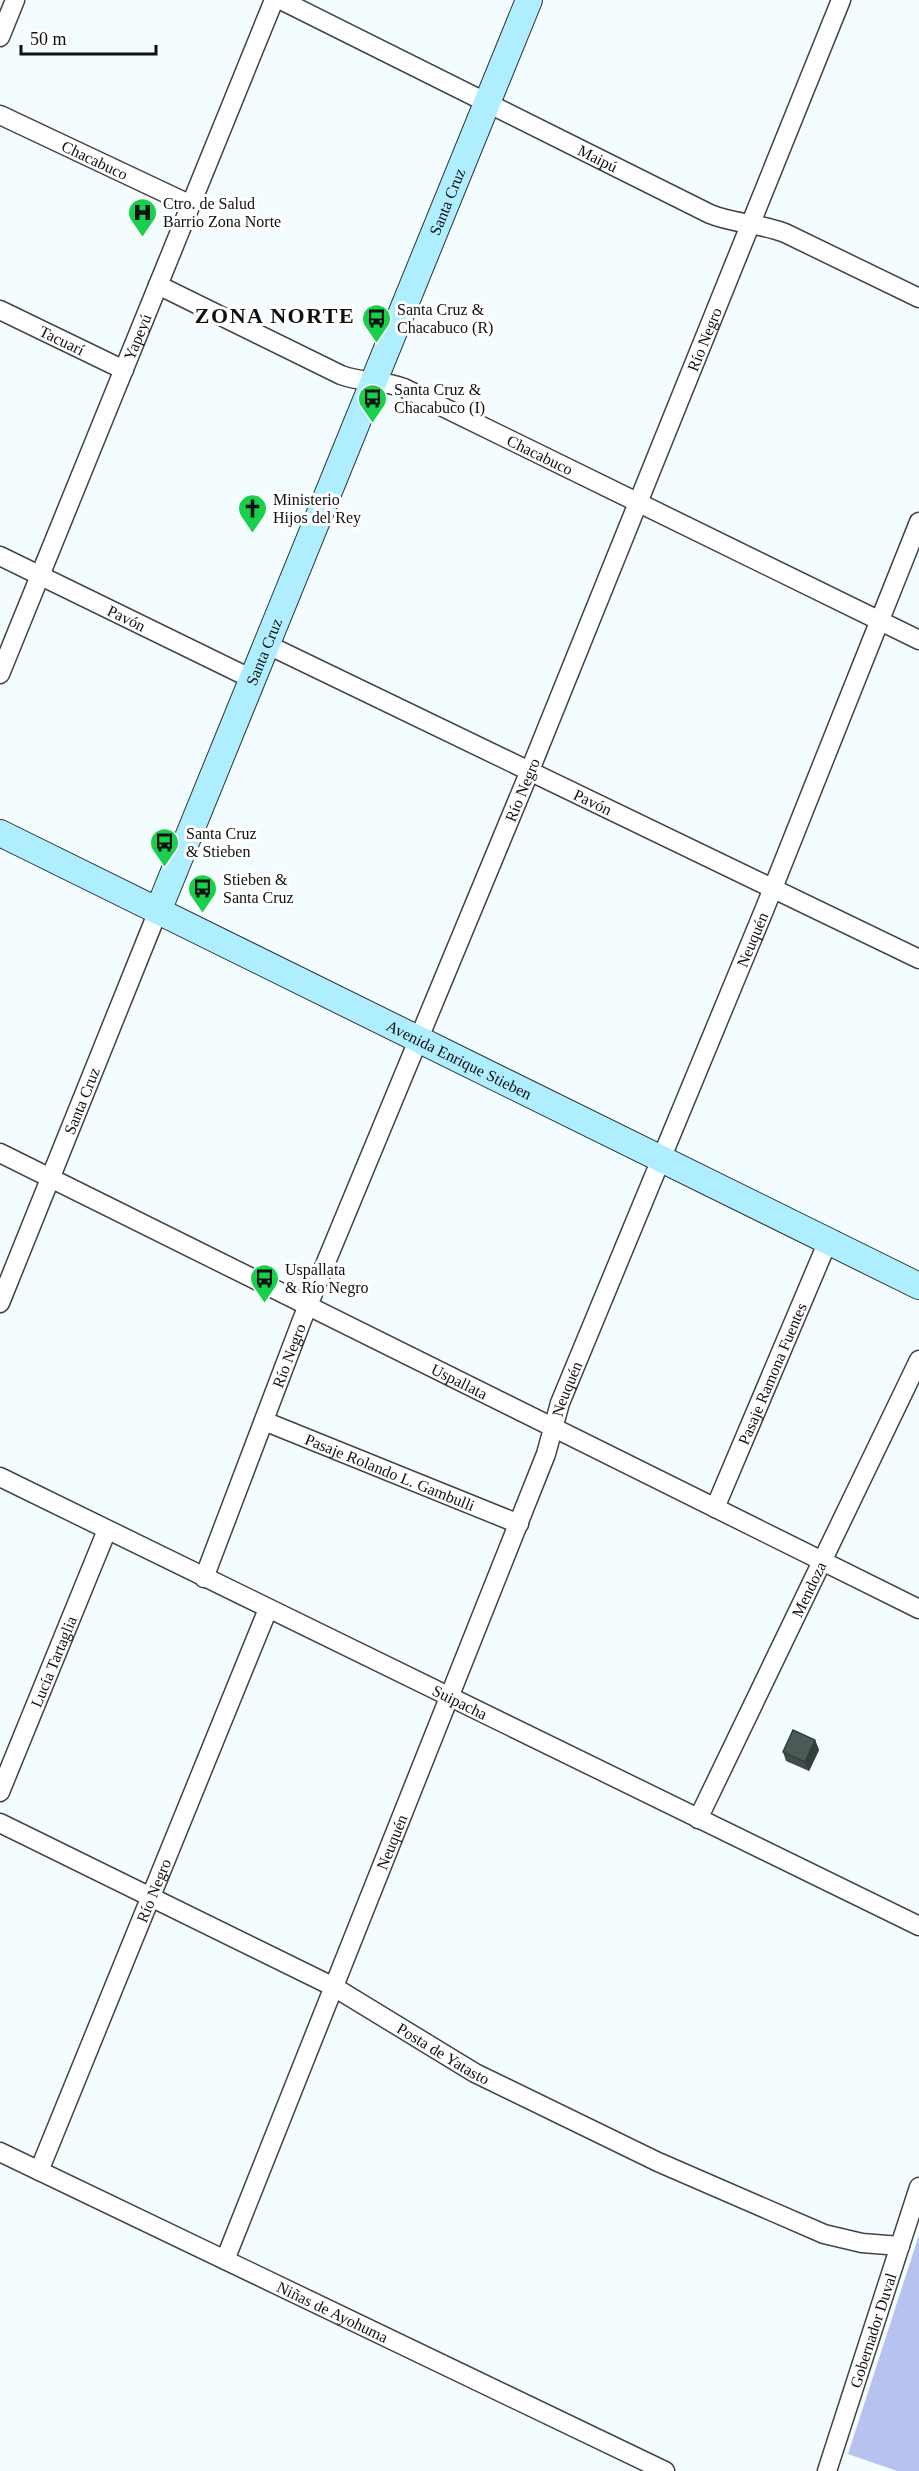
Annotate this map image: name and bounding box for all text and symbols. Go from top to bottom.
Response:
scale bar [21,18,156,56]
text: 50 m [30,29,67,49]
street label: Chacabuco [59,137,131,183]
street label: Maipú [575,142,620,175]
street label: Santa Cruz [426,166,469,238]
place label: Ctro. de Salud Barrio Zona Norte [163,195,281,230]
hospital icon: Ctro. de Salud Barrio Zona Norte [126,196,158,238]
place label: Santa Cruz & Chacabuco (R) [397,301,493,337]
bus stop icon: Santa Cruz & Chacabuco (R) [360,302,392,344]
district label: ZONA NORTE [195,303,355,328]
street label: Río Negro [684,305,725,374]
street label: Yapeyú [121,311,154,363]
street label: Tacuarí [37,322,88,359]
place label: Santa Cruz & Chacabuco (I) [394,381,485,417]
bus stop icon: Santa Cruz & Chacabuco (I) [357,382,389,424]
street label: Chacabuco [504,432,576,478]
place label: Ministerio Hijos del Rey [273,491,361,527]
church icon: Ministerio Hijos del Rey [236,492,268,534]
street label: Pavón [105,602,148,635]
street label: Santa Cruz [243,616,285,688]
street label: Río Negro [502,756,543,824]
street label: Pavón [571,786,614,819]
place label: Santa Cruz & Stieben [186,825,257,860]
bus stop icon: Santa Cruz & Stieben [149,826,181,868]
place label: Stieben & Santa Cruz [223,871,294,906]
bus stop icon: Stieben & Santa Cruz [186,872,218,914]
street label: Neuquén [733,910,771,970]
street label: Avenida Enrique Stieben [384,1017,534,1103]
street label: Santa Cruz [61,1065,103,1137]
place label: Uspallata & Río Negro [285,1261,369,1297]
bus stop icon: Uspallata & Río Negro [248,1262,280,1304]
street label: Pasaje Ramona Fuentes [735,1300,810,1447]
street label: Río Negro [269,1321,309,1390]
street label: Neuquén [549,1359,585,1418]
street label: Uspallata [428,1360,490,1403]
street label: Pasaje Rolando L. Gambulli [303,1431,478,1514]
street label: Mendoza [788,1559,830,1620]
street label: Lucía Tartaglia [28,1614,80,1710]
street label: Suipacha [430,1682,490,1723]
street label: Neuquén [373,1812,411,1872]
street label: Río Negro [133,1856,174,1925]
street label: Posta de Yatasto [394,2020,492,2088]
street label: Gobernador Duval [847,2270,900,2390]
street label: Niñas de Ayohuma [274,2278,391,2346]

